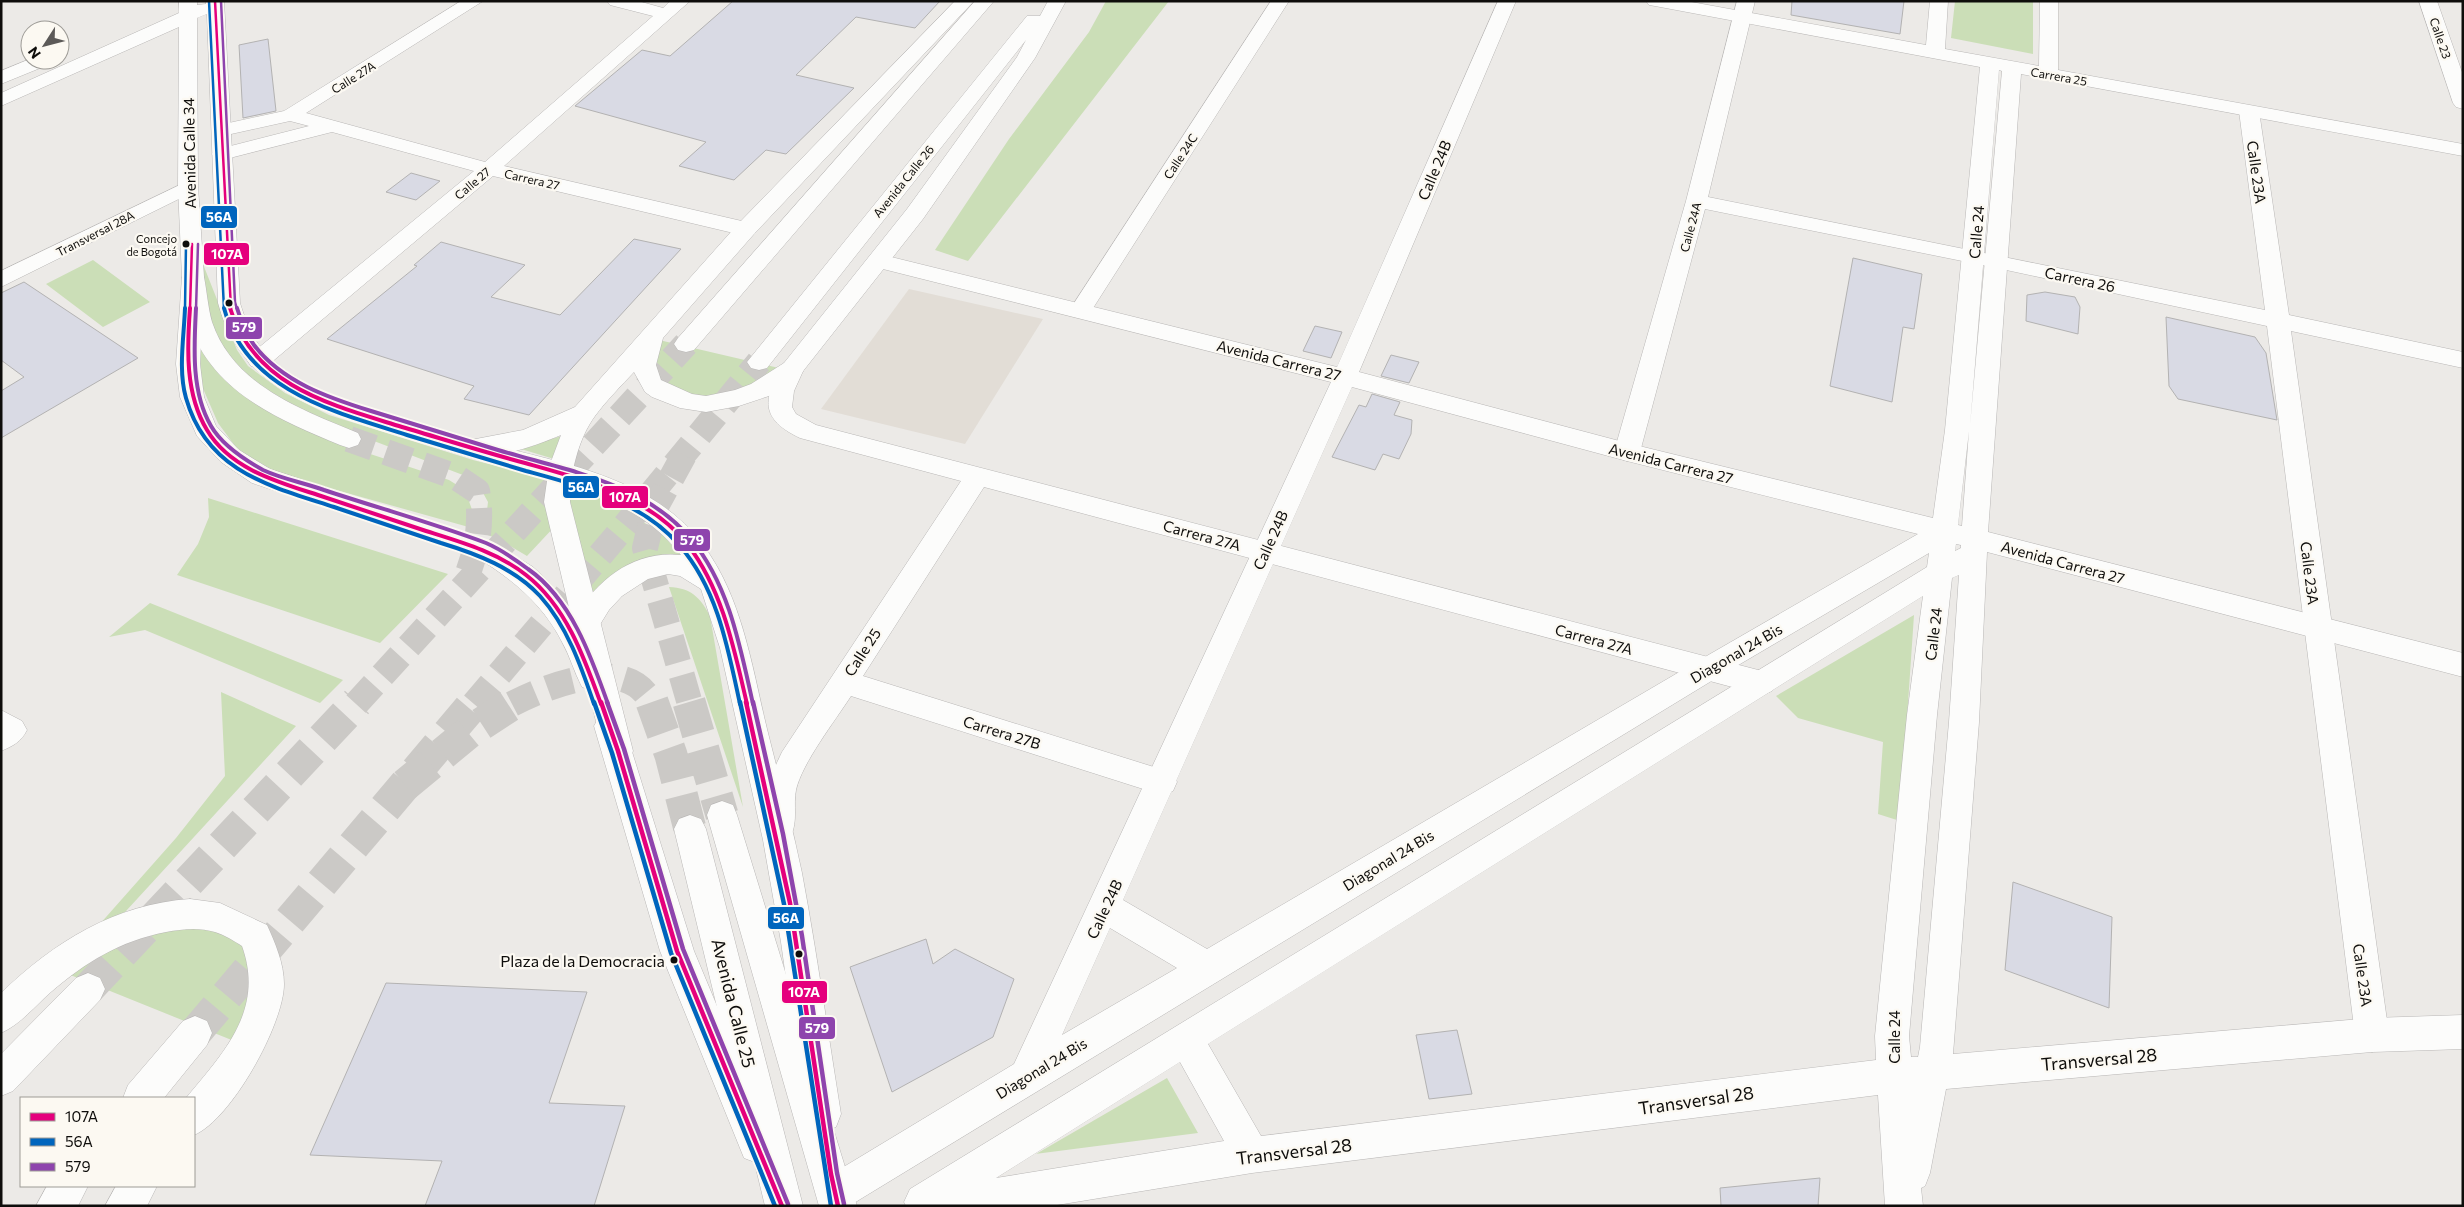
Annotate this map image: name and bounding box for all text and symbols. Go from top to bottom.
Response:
street label: Calle 23 [2427,16,2455,61]
north arrow [20,20,70,70]
text: N [24,44,44,62]
street label: Calle 27A [328,58,378,96]
street label: Carrera 25 [2030,64,2088,88]
street label: Avenida Calle 34 [179,97,199,209]
street label: Calle 24C [1160,131,1200,181]
street label: Calle 24B [1413,137,1455,203]
street label: Calle 23A [2244,139,2270,205]
street label: Avenida Calle 26 [870,142,936,220]
street label: Calle 27 [451,164,493,202]
street label: Carrera 27 [503,166,561,192]
street label: Calle 24A [1677,200,1703,254]
line badge: 56A [200,205,238,229]
street label: Calle 24 [1965,205,1987,259]
street label: Transversal 28A [54,207,136,259]
text: 56A [206,208,232,225]
place label: Concejo de Bogotá [127,232,177,258]
marker: Concejo de Bogotá [181,239,191,249]
line badge: 107A [203,242,250,266]
text: 107A [211,245,243,262]
street label: Carrera 26 [2043,263,2117,295]
unlabelled marker [224,298,234,308]
line badge: 579 [225,316,263,340]
text: 579 [232,318,257,335]
street label: Avenida Carrera 27 [1215,336,1343,384]
street label: Avenida Carrera 27 [1607,439,1735,487]
line badge: 56A [562,475,600,499]
text: 56A [568,478,594,495]
line badge: 107A [601,485,649,509]
text: 107A [609,488,641,505]
street label: Calle 24B [1249,507,1291,573]
street label: Carrera 27A [1161,516,1243,554]
line badge: 579 [673,528,711,552]
text: 579 [680,531,705,548]
street label: Avenida Carrera 27 [1999,537,2127,587]
street label: Calle 23A [2297,540,2323,606]
street label: Calle 24 [1921,606,1945,662]
street label: Diagonal 24 Bis [1687,619,1785,687]
street label: Carrera 27A [1553,620,1635,658]
street label: Calle 25 [840,625,884,679]
street label: Carrera 27B [961,712,1043,752]
street label: Diagonal 24 Bis [1339,826,1437,894]
street label: Calle 24B [1082,876,1126,941]
line badge: 56A [767,906,805,930]
text: 56A [773,909,799,926]
street label: Avenida Calle 25 [707,936,761,1070]
street label: Calle 23A [2350,942,2376,1008]
unlabelled marker [794,949,804,959]
place label: Plaza de la Democracia [500,951,665,970]
marker: Plaza de la Democracia [669,955,679,965]
line badge: 107A [781,980,828,1004]
text: 107A [788,983,820,1000]
street label: Calle 24 [1885,1010,1903,1064]
line badge: 579 [798,1016,836,1040]
text: 579 [805,1019,830,1036]
street label: Diagonal 24 Bis [992,1034,1090,1102]
street label: Transversal 28 [2040,1043,2158,1075]
street label: Transversal 28 [1637,1081,1755,1119]
legend [20,1097,195,1187]
text: 107A [65,1107,98,1125]
text: 56A [65,1132,93,1150]
street label: Transversal 28 [1235,1133,1353,1169]
text: 579 [65,1157,91,1175]

